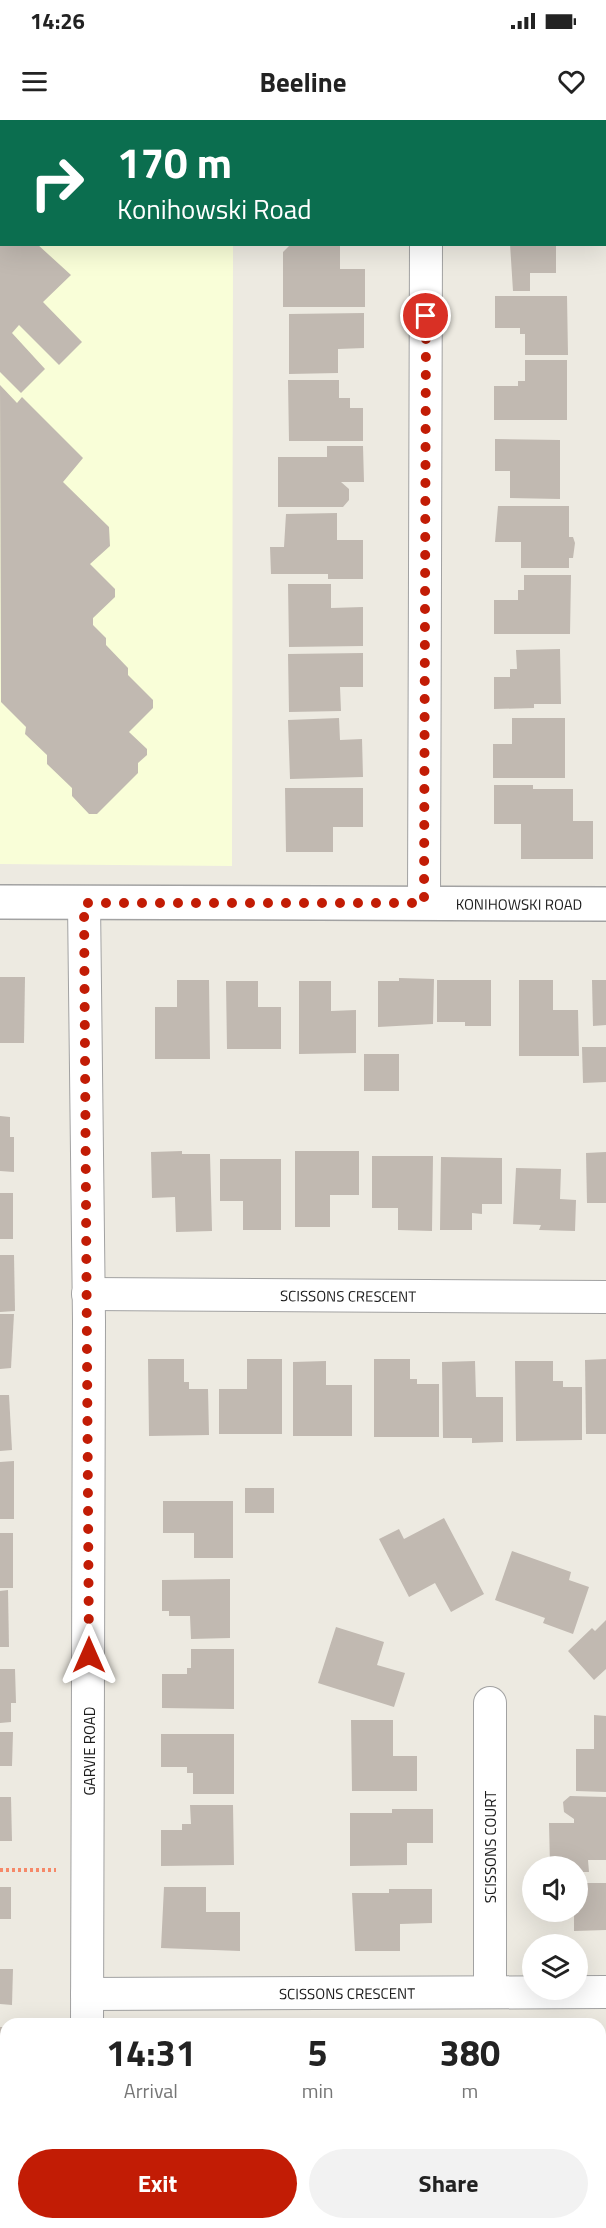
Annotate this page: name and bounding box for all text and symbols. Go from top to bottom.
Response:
text: 14:26 [30,4,85,38]
text: Beeline [260,61,346,102]
icon: menu [18,65,51,98]
icon: heart [555,65,588,98]
text: 170 m [117,130,232,194]
icon: right [18,144,96,222]
text: Konihowski Road [117,188,312,229]
pin [400,290,451,341]
icon: arrive [409,299,442,332]
street label: KONIHOWSKI ROAD [456,892,582,915]
street label: SCISSONS CRESCENT [280,1284,416,1307]
position arrow [57,1623,121,1687]
street label: GARVIE ROAD [78,1707,101,1795]
street label: SCISSONS COURT [479,1791,502,1903]
map controls [522,1856,588,2000]
button: sound [522,1856,588,1922]
button: layers [522,1934,588,2000]
street label: SCISSONS CRESCENT [279,1981,415,2005]
text: 14:31 [106,2025,196,2080]
text: 5 [308,2025,328,2080]
text: 380 [440,2025,500,2080]
text: Arrival [124,2075,178,2106]
text: min [302,2075,334,2106]
text: m [461,2075,478,2106]
button: Exit [18,2149,297,2218]
button: Share [309,2149,588,2218]

